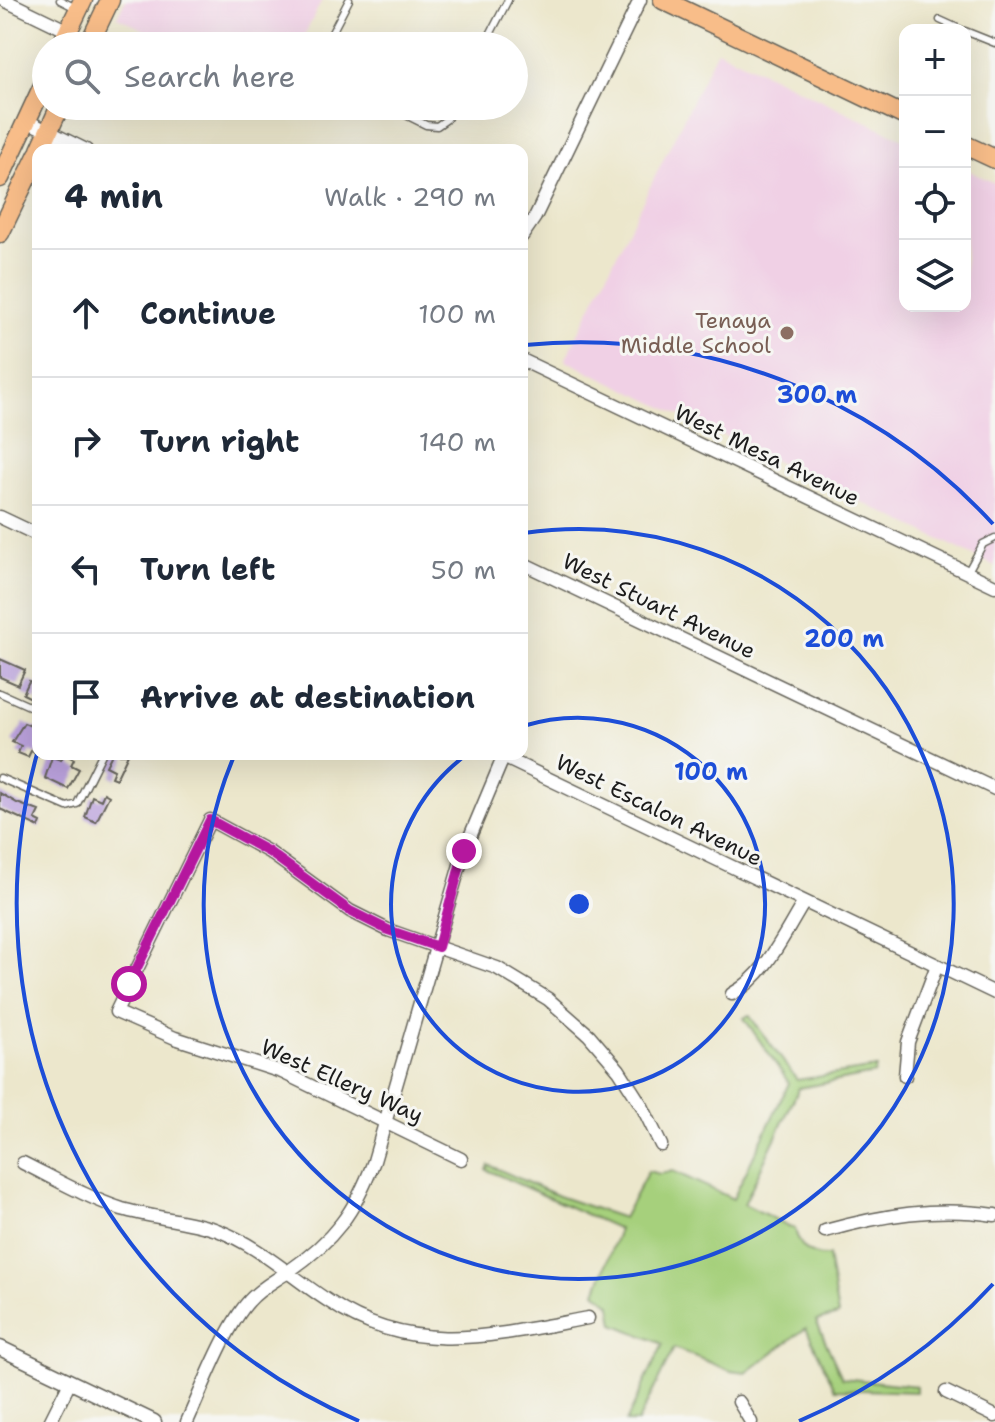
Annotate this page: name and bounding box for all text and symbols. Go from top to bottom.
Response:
map controls [899,24,971,312]
button: + [899,24,971,96]
search box [32,32,528,120]
icon: search [60,54,104,98]
text: Search here [124,56,295,97]
button: − [899,96,971,168]
button: locate [899,168,971,240]
text: 4 min [64,173,163,219]
text: Walk · 290 m [324,179,496,214]
button: layers [899,240,971,312]
icon: ahead [64,291,108,335]
text: Continue [140,293,276,334]
text: 100 m [418,296,496,331]
place label: Tenaya Middle School [621,306,771,360]
marker: Tenaya Middle School [778,324,796,342]
text: 300 m [777,379,857,411]
street label: West Mesa Avenue [670,398,864,512]
icon: right [64,419,108,463]
text: Turn right [140,421,299,462]
text: 140 m [419,424,496,459]
icon: left [64,547,108,591]
street label: West Stuart Avenue [558,547,760,665]
text: Turn left [140,549,275,590]
text: 50 m [431,552,496,587]
text: 200 m [804,623,884,655]
icon: arrive [64,675,108,719]
text: Arrive at destination [140,677,475,718]
street label: West Escalon Avenue [551,747,767,873]
text: 100 m [674,756,748,788]
route end [446,833,482,869]
centre of rings [565,890,593,918]
route start [111,966,147,1002]
street label: West Ellery Way [256,1032,428,1130]

